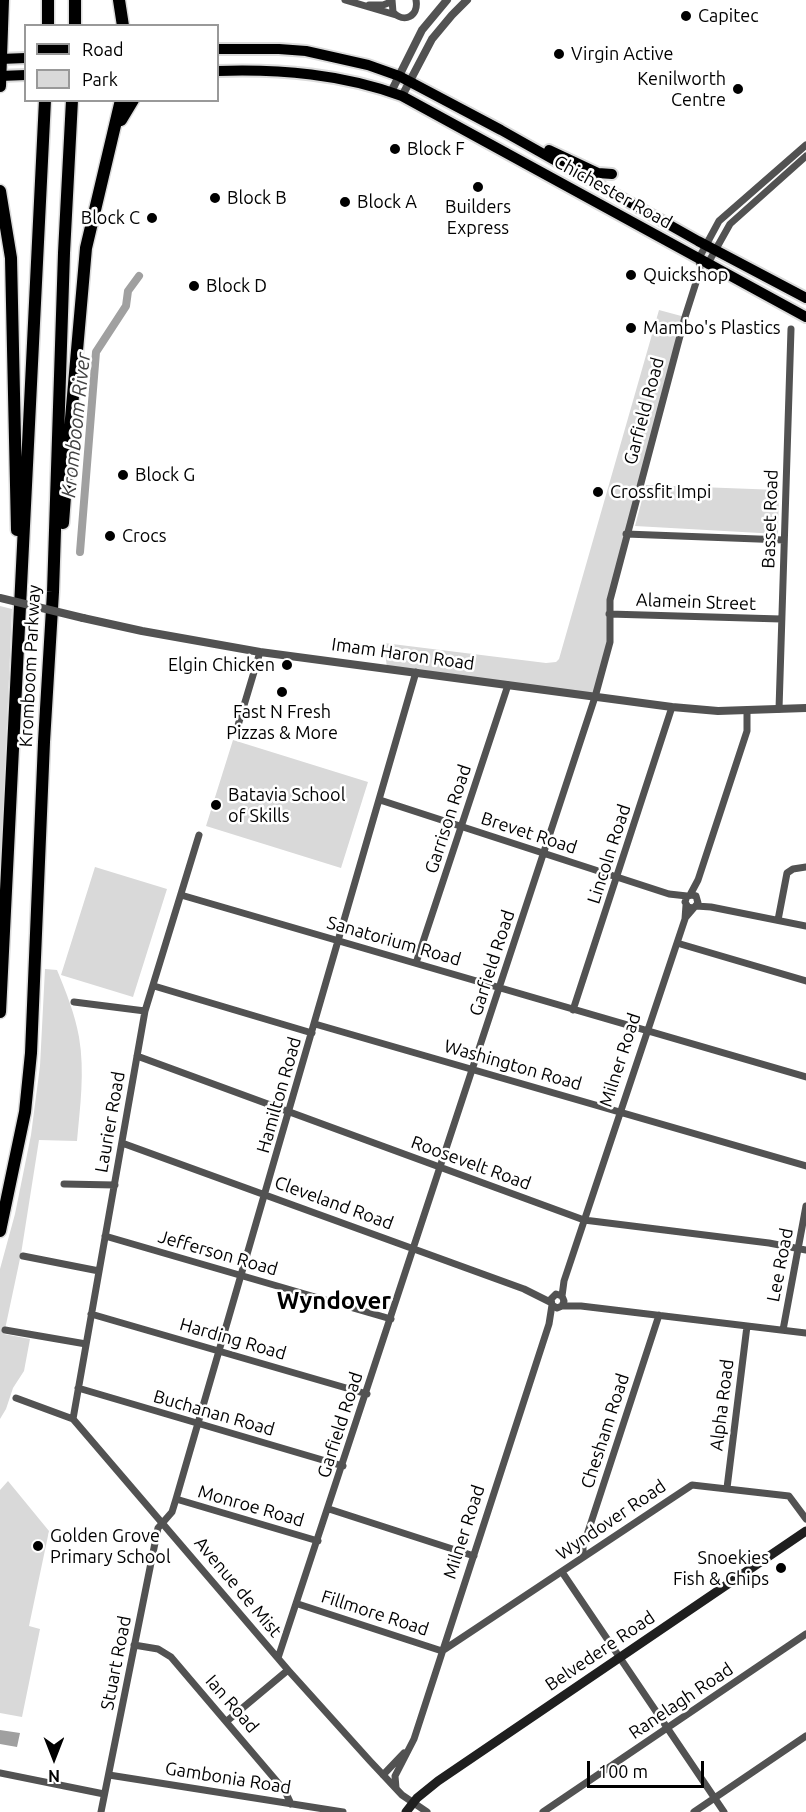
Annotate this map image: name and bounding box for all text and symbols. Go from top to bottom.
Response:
place label: Capitec [698,5,759,27]
marker: Capitec [679,9,693,23]
legend [24,24,219,102]
text: Road [82,39,124,59]
place label: Virgin Active [571,43,673,65]
marker: Virgin Active [552,47,566,61]
place label: Kenilworth Centre [637,68,726,110]
text: Park [82,69,118,89]
marker: Kenilworth Centre [731,82,745,96]
place label: Block F [407,138,465,160]
marker: Block F [388,142,402,156]
street label: Chichester Road [550,151,676,233]
marker: Builders Express [471,180,485,194]
place label: Block B [227,187,287,209]
marker: Block B [208,191,222,205]
place label: Block A [357,191,417,213]
marker: Block A [338,195,352,209]
place label: Builders Express [445,196,511,238]
place label: Block C [81,207,140,229]
marker: Block C [145,211,159,225]
place label: Quickshop [643,264,728,286]
marker: Quickshop [624,268,638,282]
place label: Block D [206,275,267,297]
marker: Block D [187,279,201,293]
place label: Mambo's Plastics [643,317,781,339]
marker: Mambo's Plastics [624,321,638,335]
water label: Kromboom River [56,351,96,499]
street label: Garfield Road [619,355,669,467]
place label: Block G [135,464,195,486]
marker: Block G [116,468,130,482]
street label: Basset Road [757,469,783,569]
place label: Crossfit Impi [610,481,711,503]
marker: Crossfit Impi [591,485,605,499]
place label: Crocs [122,525,167,547]
marker: Crocs [103,529,117,543]
street label: Kromboom Parkway [15,584,45,748]
street label: Alamein Street [636,589,756,615]
street label: Imam Haron Road [330,633,476,675]
place label: Elgin Chicken [168,654,275,676]
marker: Elgin Chicken [280,658,294,672]
marker: Fast N Fresh Pizzas & More [275,685,289,699]
place label: Fast N Fresh Pizzas & More [226,701,338,744]
street label: Garrison Road [420,762,476,876]
place label: Batavia School of Skills [228,784,345,826]
marker: Batavia School of Skills [209,798,223,812]
street label: Lincoln Road [583,802,635,906]
street label: Brevet Road [478,807,580,859]
street label: Garfield Road [465,907,519,1019]
street label: Sanatorium Road [324,912,464,970]
street label: Milner Road [595,1010,645,1110]
street label: Hamilton Road [252,1034,306,1156]
street label: Washington Road [442,1035,584,1095]
street label: Laurier Road [90,1070,130,1174]
street label: Roosevelt Road [408,1131,534,1195]
street label: Cleveland Road [272,1172,396,1234]
street label: Jefferson Road [156,1226,280,1280]
street label: Lee Road [762,1226,798,1304]
district label: Wyndover [277,1287,391,1315]
street label: Harding Road [177,1313,289,1365]
street label: Alpha Road [706,1358,738,1452]
street label: Garfield Road [313,1369,367,1481]
street label: Chesham Road [576,1371,634,1491]
street label: Buchanan Road [151,1385,277,1441]
street label: Wyndover Road [552,1475,670,1565]
street label: Monroe Road [195,1481,307,1531]
street label: Milner Road [439,1482,489,1582]
place label: Golden Grove Primary School [50,1525,171,1568]
street label: Avenue de Mist [190,1532,286,1642]
marker: Golden Grove Primary School [31,1539,45,1553]
place label: Snoekies Fish & Chips [673,1547,769,1590]
marker: Snoekies Fish & Chips [774,1561,788,1575]
street label: Fillmore Road [319,1585,431,1641]
street label: Belvedere Road [541,1606,659,1696]
street label: Stuart Road [96,1614,136,1712]
street label: Ranelagh Road [625,1658,737,1744]
street label: Ian Road [201,1671,263,1737]
north arrow [24,1728,84,1788]
scale bar [590,1749,707,1787]
street label: Gambonia Road [163,1757,293,1799]
text: 100 m [598,1761,648,1781]
text: N [48,1767,60,1785]

